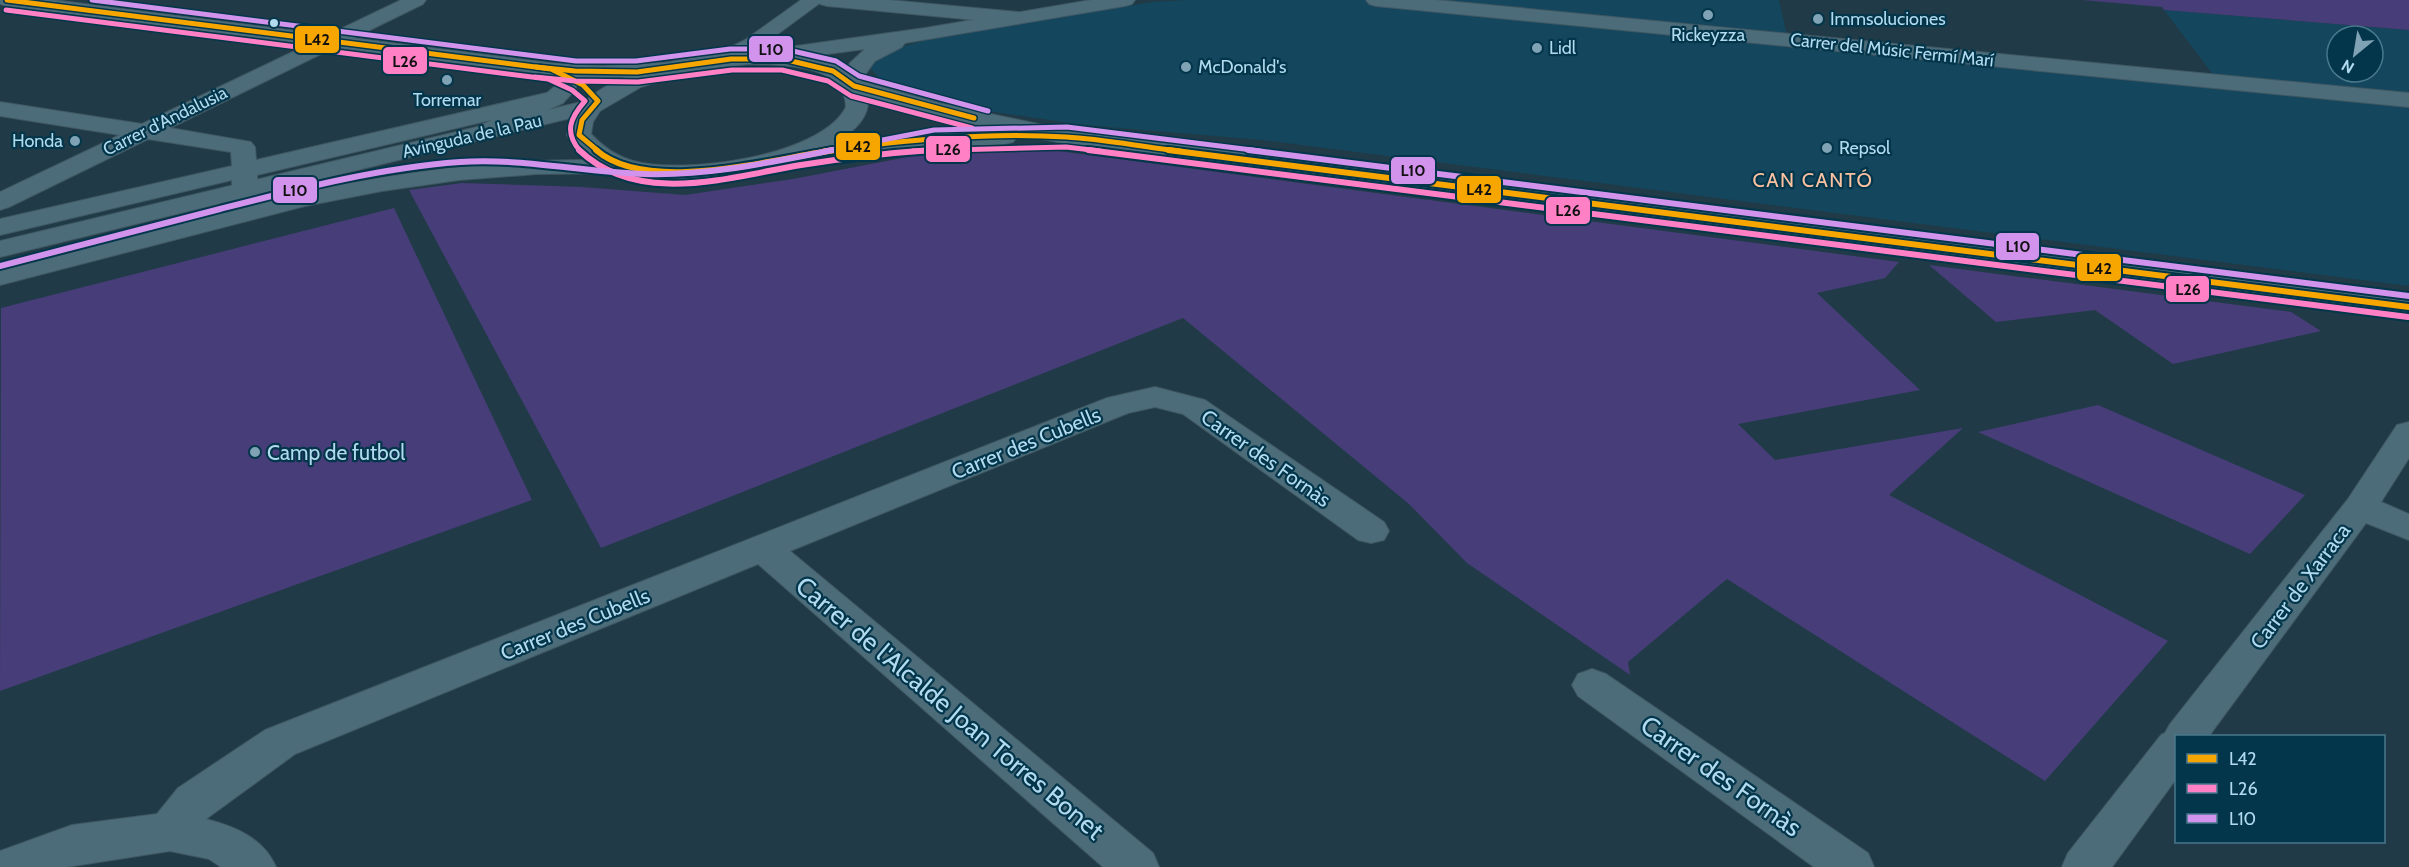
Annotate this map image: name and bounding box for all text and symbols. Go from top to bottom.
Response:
marker: Rickeyzza [1701,8,1715,22]
place label: Immsoluciones [1830,8,1946,30]
marker: Immsoluciones [1811,12,1825,26]
unlabelled marker [268,17,280,29]
place label: Rickeyzza [1671,24,1745,46]
north arrow [2325,24,2385,84]
line badge: L42 [294,25,340,54]
street label: Carrer del Músic Fermí Marí [1789,28,1995,72]
text: L42 [304,30,330,49]
line badge: L10 [748,35,794,63]
place label: Lidl [1549,37,1577,59]
text: L10 [759,40,783,59]
marker: Lidl [1530,41,1544,55]
line badge: L26 [382,46,428,75]
text: L26 [392,52,418,71]
place label: McDonald's [1198,56,1286,78]
text: N [2338,56,2357,78]
marker: McDonald's [1179,60,1193,74]
marker: Torremar [440,73,454,87]
street label: Carrer d'Andalusia [99,81,231,161]
place label: Torremar [413,89,482,111]
street label: Avinguda de la Pau [400,109,544,163]
place label: Honda [12,130,63,152]
line badge: L42 [835,132,881,161]
marker: Honda [68,134,82,148]
line badge: L26 [925,135,971,163]
text: L42 [845,137,871,156]
place label: Repsol [1839,137,1891,159]
text: L26 [935,140,961,159]
marker: Repsol [1820,141,1834,155]
line badge: L10 [1390,156,1436,185]
text: L10 [1401,161,1425,180]
district label: CAN CANTÓ [1752,168,1874,192]
line badge: L42 [1456,175,1502,204]
line badge: L10 [272,176,318,204]
text: L42 [1466,180,1492,199]
text: L10 [283,181,307,200]
line badge: L26 [1545,196,1591,225]
text: L26 [1555,201,1581,220]
line badge: L10 [1995,232,2040,261]
text: L10 [2006,237,2030,256]
line badge: L42 [2076,253,2122,282]
text: L42 [2086,259,2112,278]
line badge: L26 [2165,275,2210,303]
text: L26 [2175,280,2201,299]
street label: Carrer des Cubells [948,402,1104,484]
street label: Carrer des Fornàs [1196,404,1336,512]
place label: Camp de futbol [267,440,405,465]
marker: Camp de futbol [248,445,262,459]
street label: Carrer de Xarraca [2245,518,2355,654]
street label: Carrer de l'Alcalde Joan Torres Bonet [789,570,1111,847]
street label: Carrer des Cubells [497,583,653,665]
street label: Carrer des Fornàs [1634,709,1808,843]
legend [2175,735,2385,843]
text: L42 [2229,748,2257,770]
text: L26 [2229,778,2258,800]
text: L10 [2229,808,2256,830]

